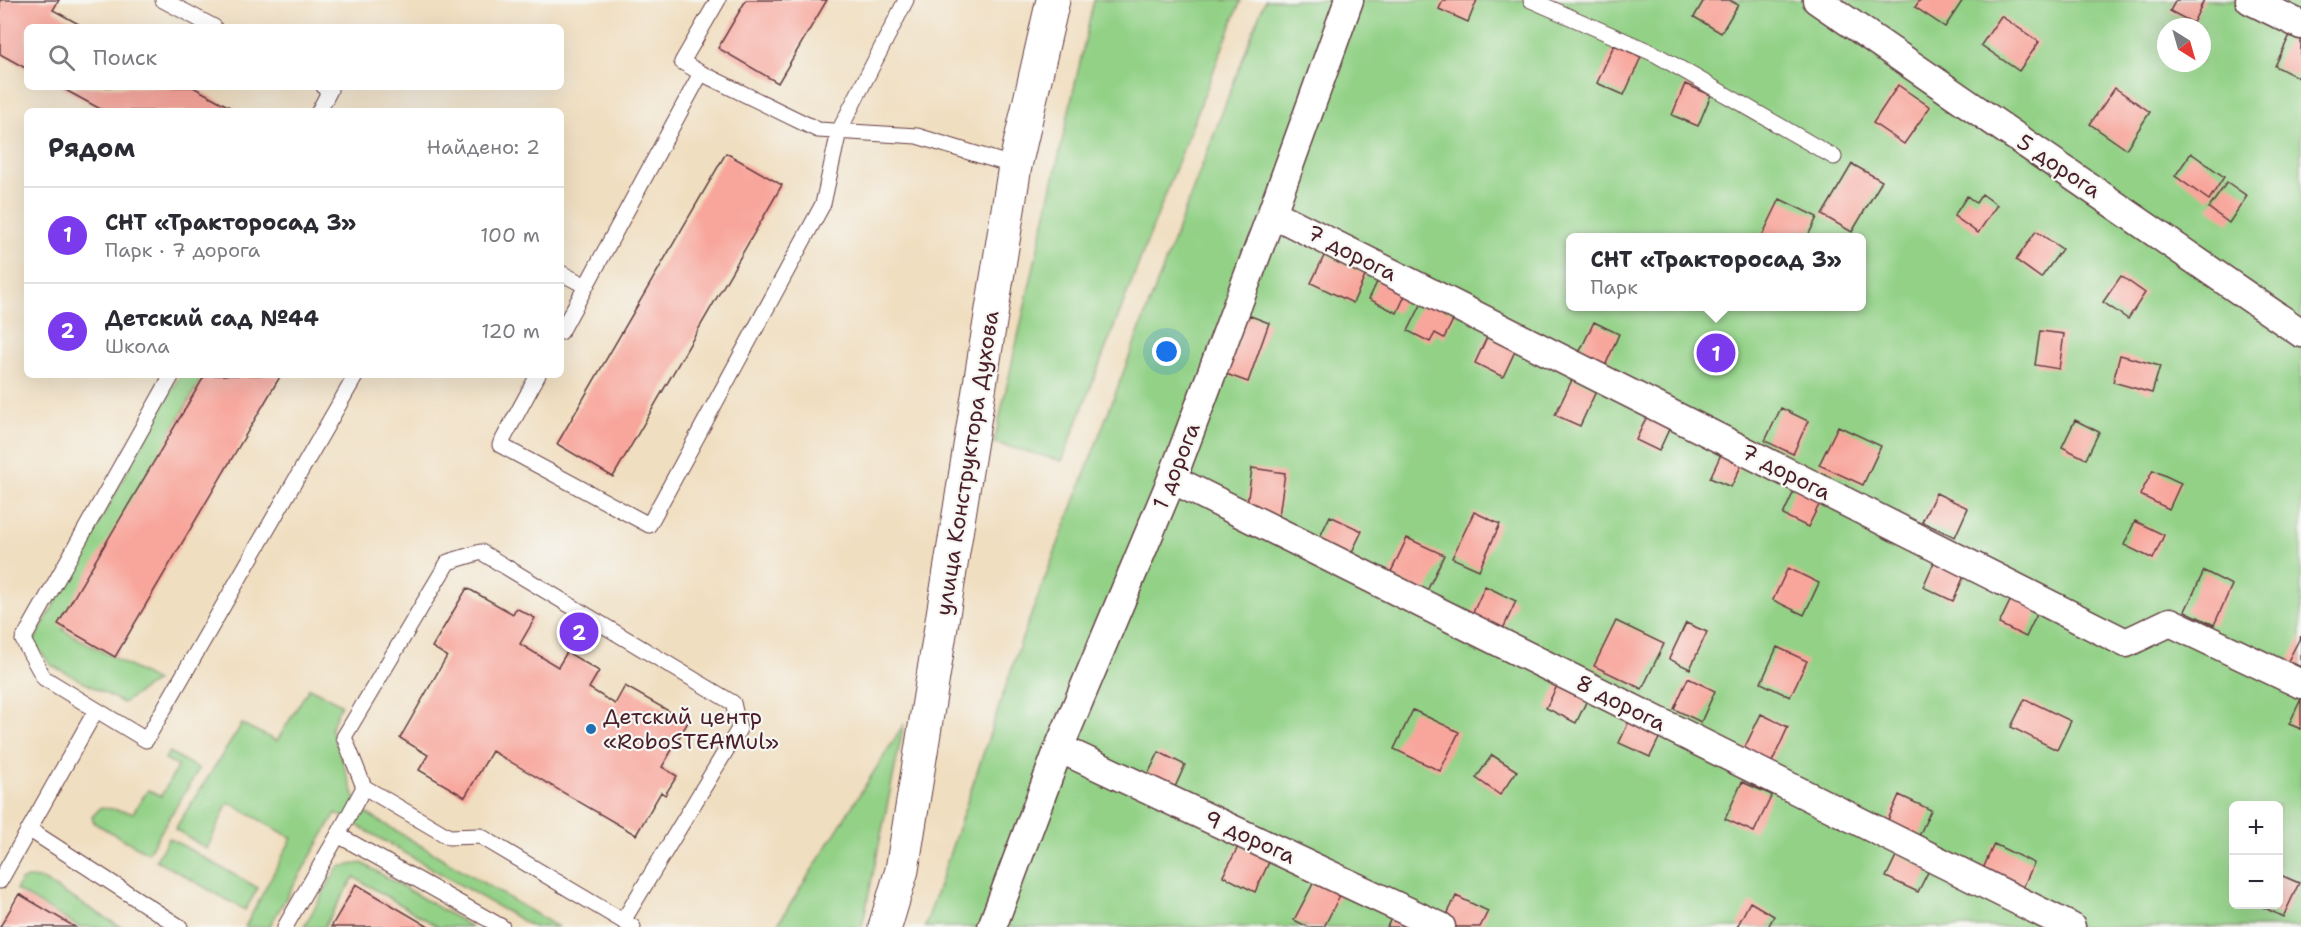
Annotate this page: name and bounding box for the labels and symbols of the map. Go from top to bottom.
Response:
north arrow [2157,18,2211,72]
street label: 5 дорога [2011,127,2107,205]
street label: 7 дорога [1302,218,1402,288]
street label: улица Конструктора Духова [929,308,1005,618]
pin: 1 [1696,330,1736,376]
your location [1152,337,1181,366]
street label: 1 дорога [1145,418,1207,514]
street label: 7 дорога [1736,437,1836,507]
pin: 2 [560,610,598,654]
street label: 8 дорога [1571,668,1671,738]
place label: Детский центр «RoboSTEAMul» [603,702,779,756]
marker: Детский центр «RoboSTEAMul» [584,722,598,736]
street label: 9 дорога [1200,803,1301,871]

